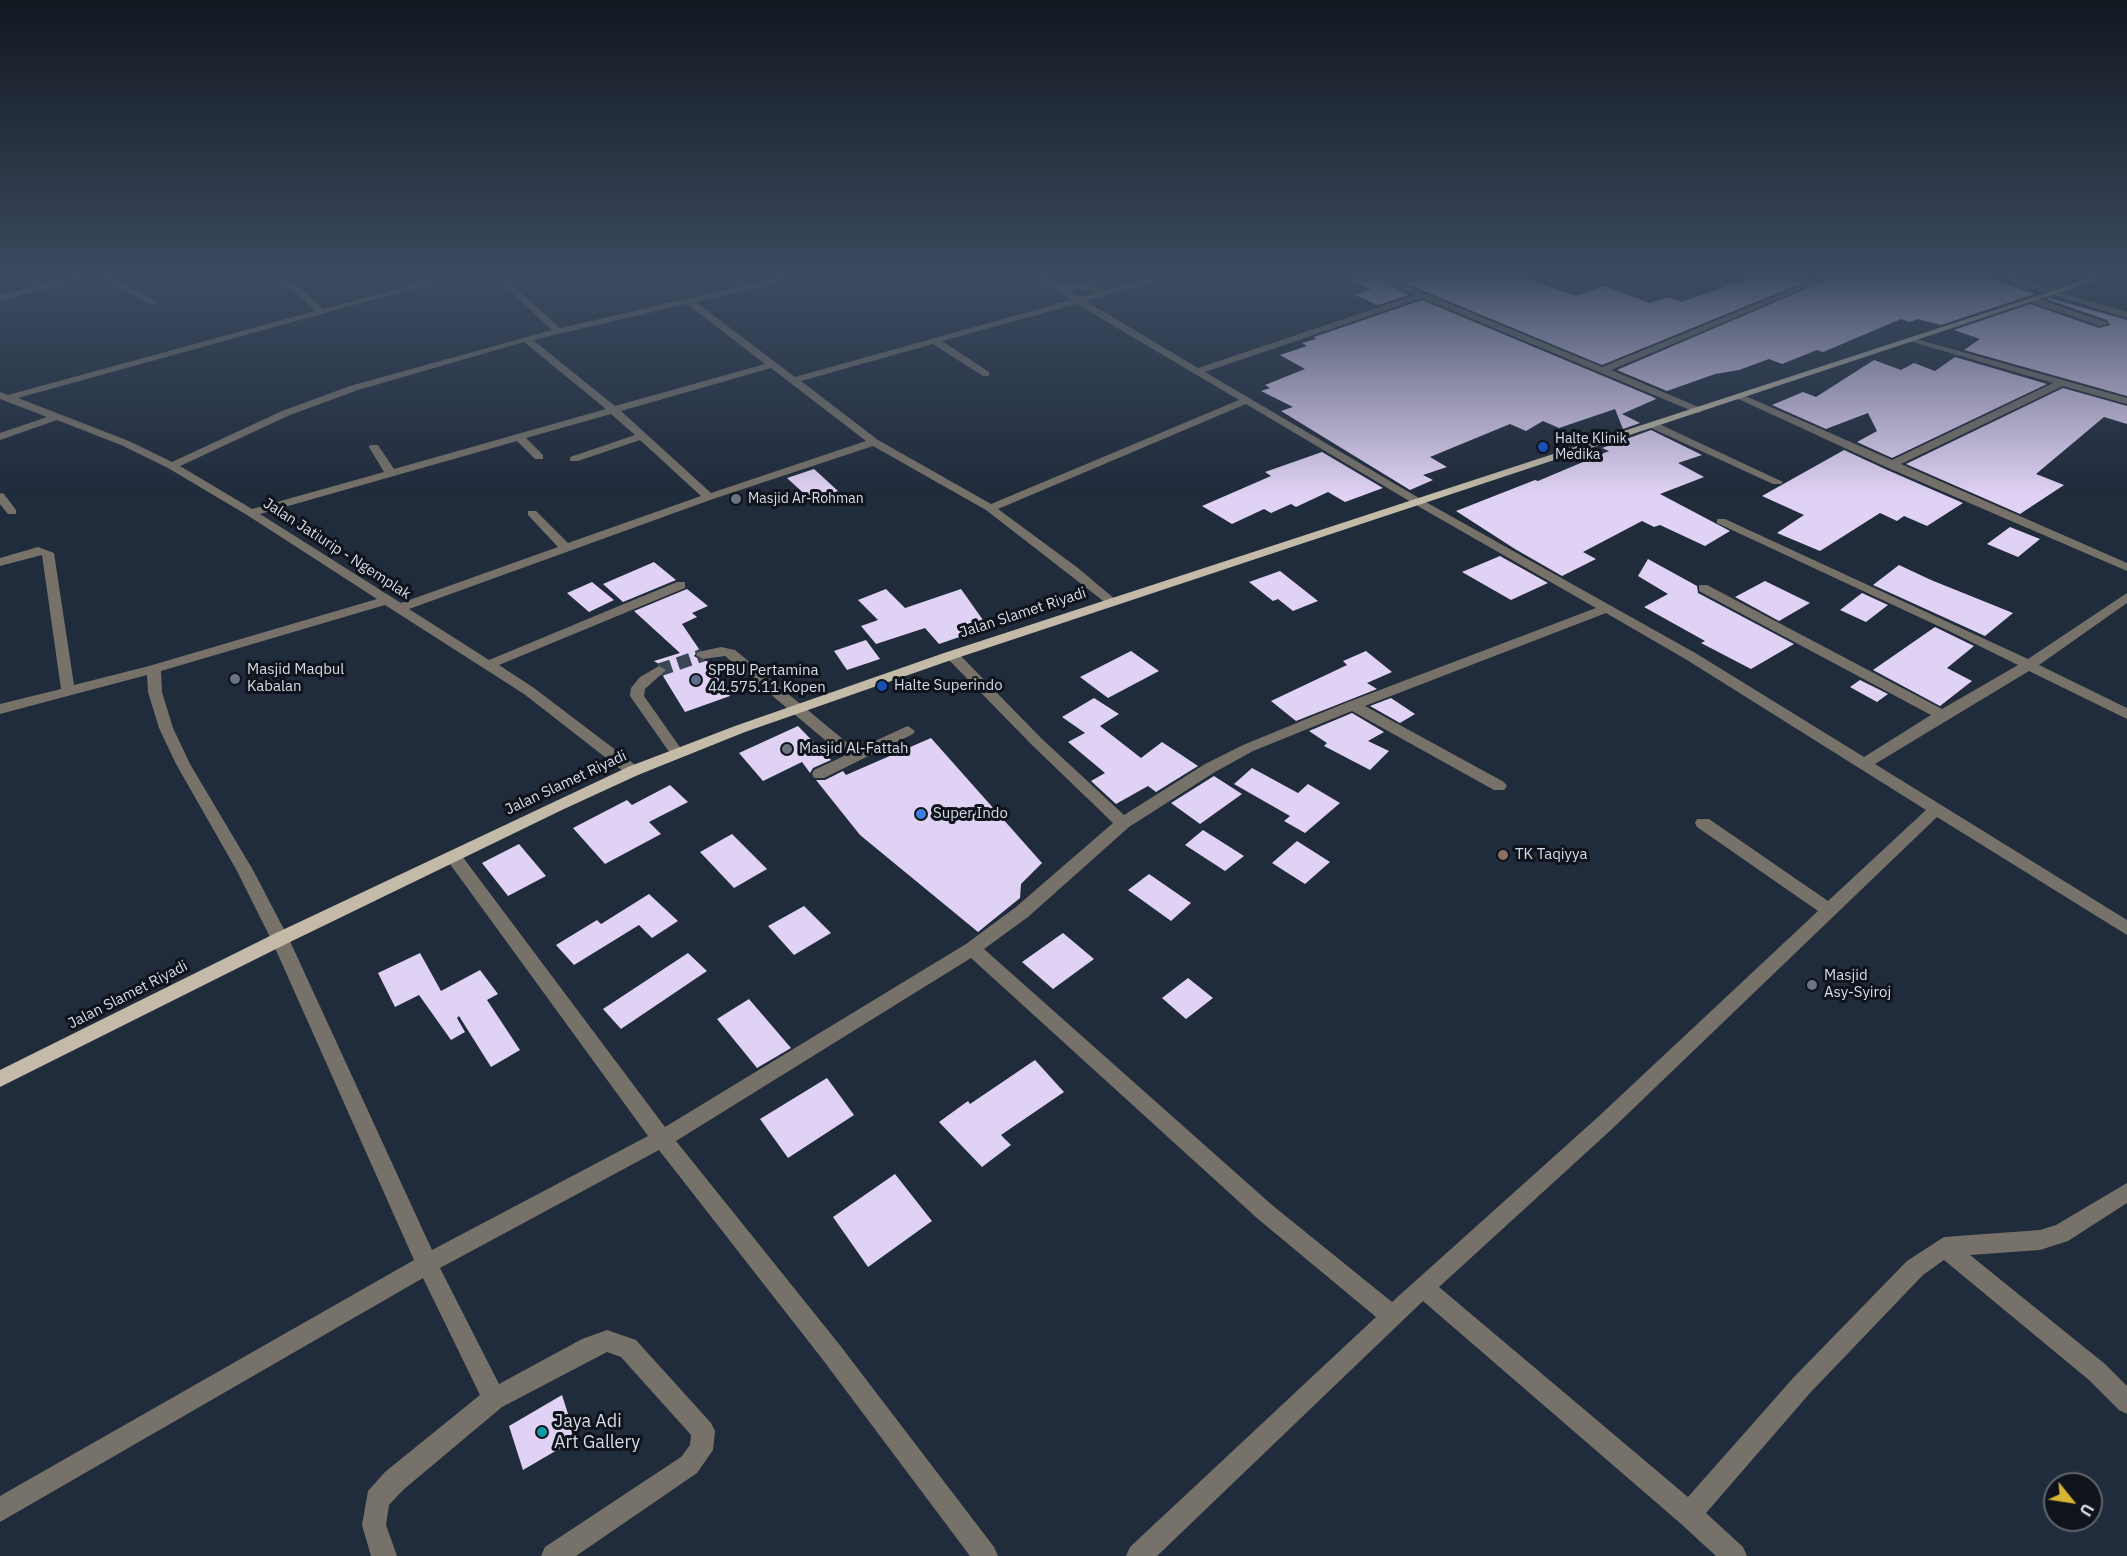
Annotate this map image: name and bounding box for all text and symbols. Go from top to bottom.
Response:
place label: Halte Klinik Medika [1555,431,1627,464]
marker: Halte Klinik Medika [1536,440,1550,454]
place label: Masjid Ar-Rohman [748,491,864,507]
marker: Masjid Ar-Rohman [729,492,743,506]
street label: Jalan Jatiurip - Ngemplak [260,494,414,604]
street label: Jalan Slamet Riyadi [958,584,1088,642]
place label: Masjid Maqbul Kabalan [247,661,344,696]
place label: SPBU Pertamina 44.575.11 Kopen [708,662,826,697]
marker: Masjid Maqbul Kabalan [228,672,242,686]
marker: SPBU Pertamina 44.575.11 Kopen [689,673,703,687]
place label: Halte Superindo [894,677,1003,695]
marker: Halte Superindo [875,679,889,693]
place label: Masjid Al-Fattah [799,740,908,758]
marker: Masjid Al-Fattah [780,742,794,756]
street label: Jalan Slamet Riyadi [502,747,630,819]
place label: Super Indo [933,805,1008,823]
marker: Super Indo [914,807,928,821]
place label: TK Taqiyya [1515,846,1587,864]
marker: TK Taqiyya [1496,848,1510,862]
street label: Jalan Slamet Riyadi [65,957,191,1033]
place label: Masjid Asy-Syiroj [1824,967,1891,1002]
marker: Masjid Asy-Syiroj [1805,978,1819,992]
place label: Jaya Adi Art Gallery [554,1411,640,1454]
marker: Jaya Adi Art Gallery [535,1425,549,1439]
north arrow [2043,1472,2103,1532]
text: U [2075,1500,2098,1520]

